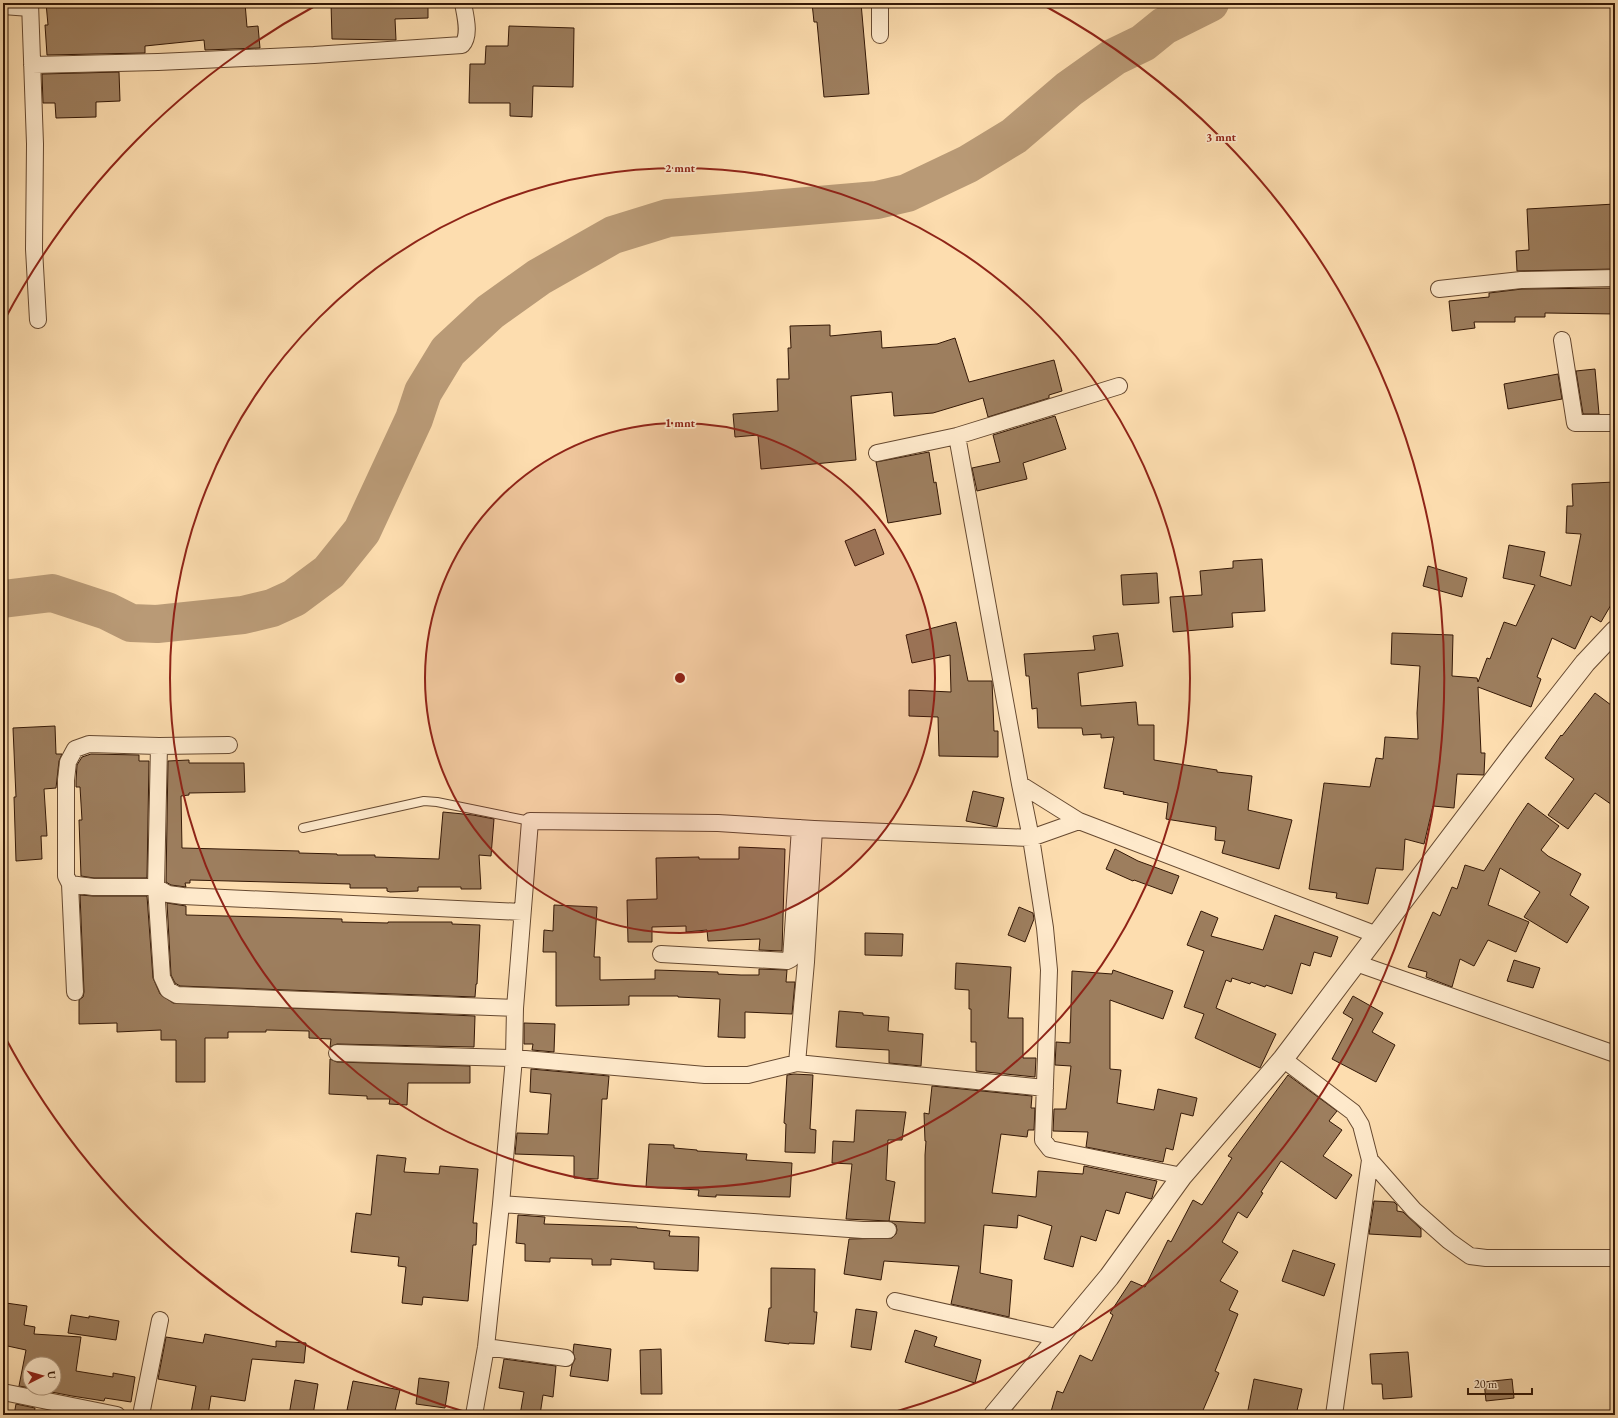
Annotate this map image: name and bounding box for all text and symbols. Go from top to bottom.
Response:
text: 3 mnt [1206,129,1236,145]
text: 2 mnt [665,160,695,176]
text: 1 mnt [665,415,695,431]
centre of rings [673,671,687,685]
north arrow [22,1356,62,1396]
text: U [45,1370,59,1381]
scale bar [1468,1370,1532,1396]
text: 20 m [1474,1376,1498,1392]

